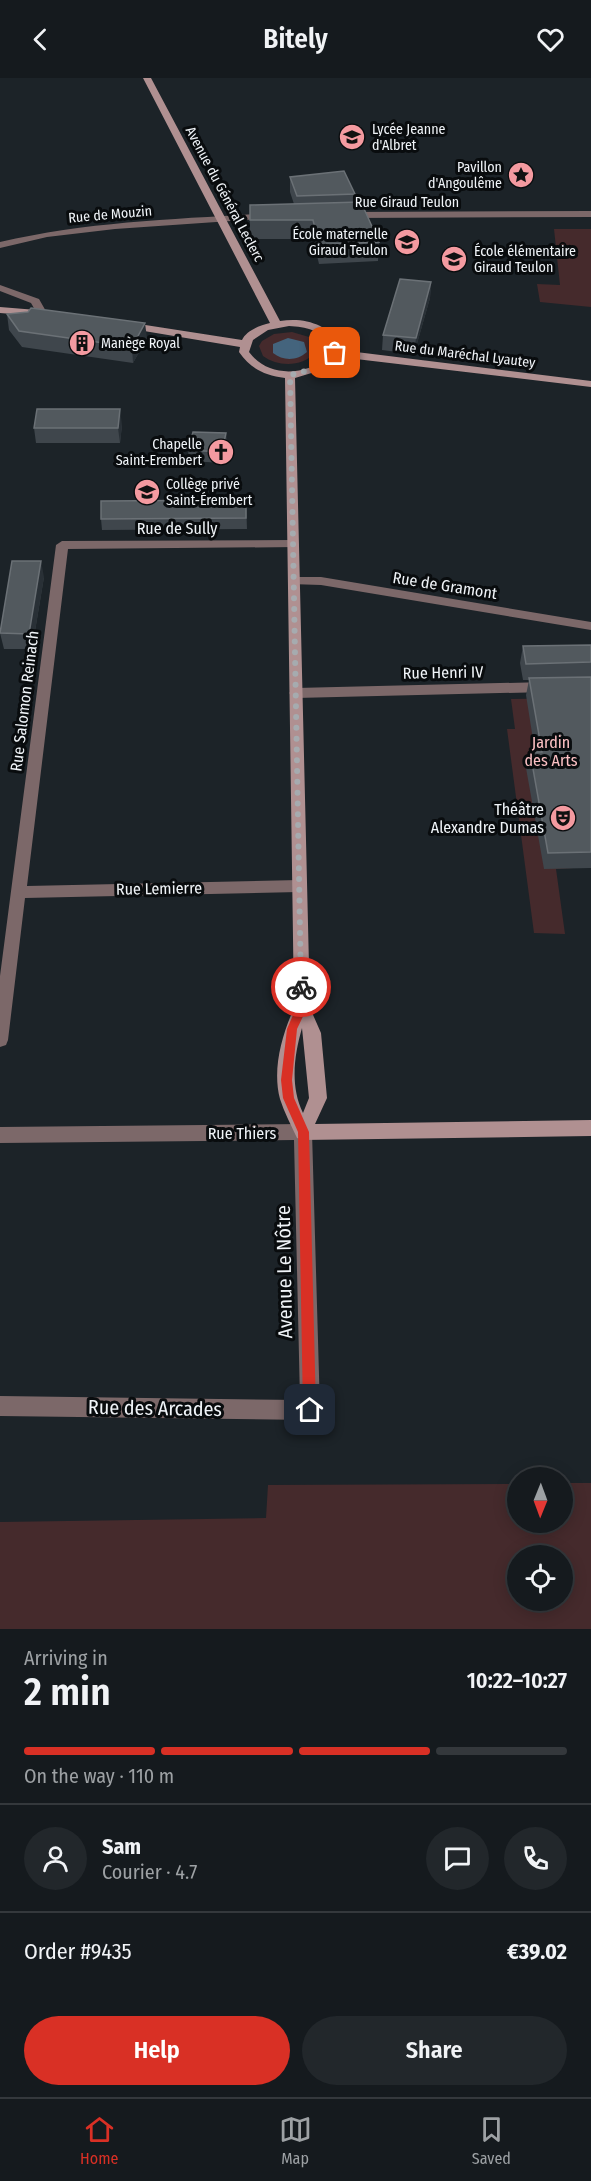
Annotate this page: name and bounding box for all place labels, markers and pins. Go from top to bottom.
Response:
place label: Lycée Jeanne d'Albret [372,121,446,154]
school or university icon: Lycée Jeanne d'Albret [337,122,367,152]
place label: Pavillon d'Angoulême [428,159,502,192]
place icon: Pavillon d'Angoulême [506,160,536,190]
place label: École maternelle Giraud Teulon [292,225,388,259]
school or university icon: École maternelle Giraud Teulon [392,227,422,257]
place label: École élémentaire Giraud Teulon [474,242,576,276]
school or university icon: École élémentaire Giraud Teulon [439,244,469,274]
pin [309,327,360,378]
building icon: Manège Royal [67,328,97,358]
place label: Manège Royal [101,335,180,352]
place label: Chapelle Saint-Erembert [116,436,202,469]
church icon: Chapelle Saint-Erembert [206,437,236,467]
place label: Collège privé Saint-Érembert [166,476,253,509]
school or university icon: Collège privé Saint-Érembert [132,477,162,507]
place label: Théâtre Alexandre Dumas [431,800,544,837]
theatre icon: Théâtre Alexandre Dumas [548,803,578,833]
pin [284,1384,335,1435]

